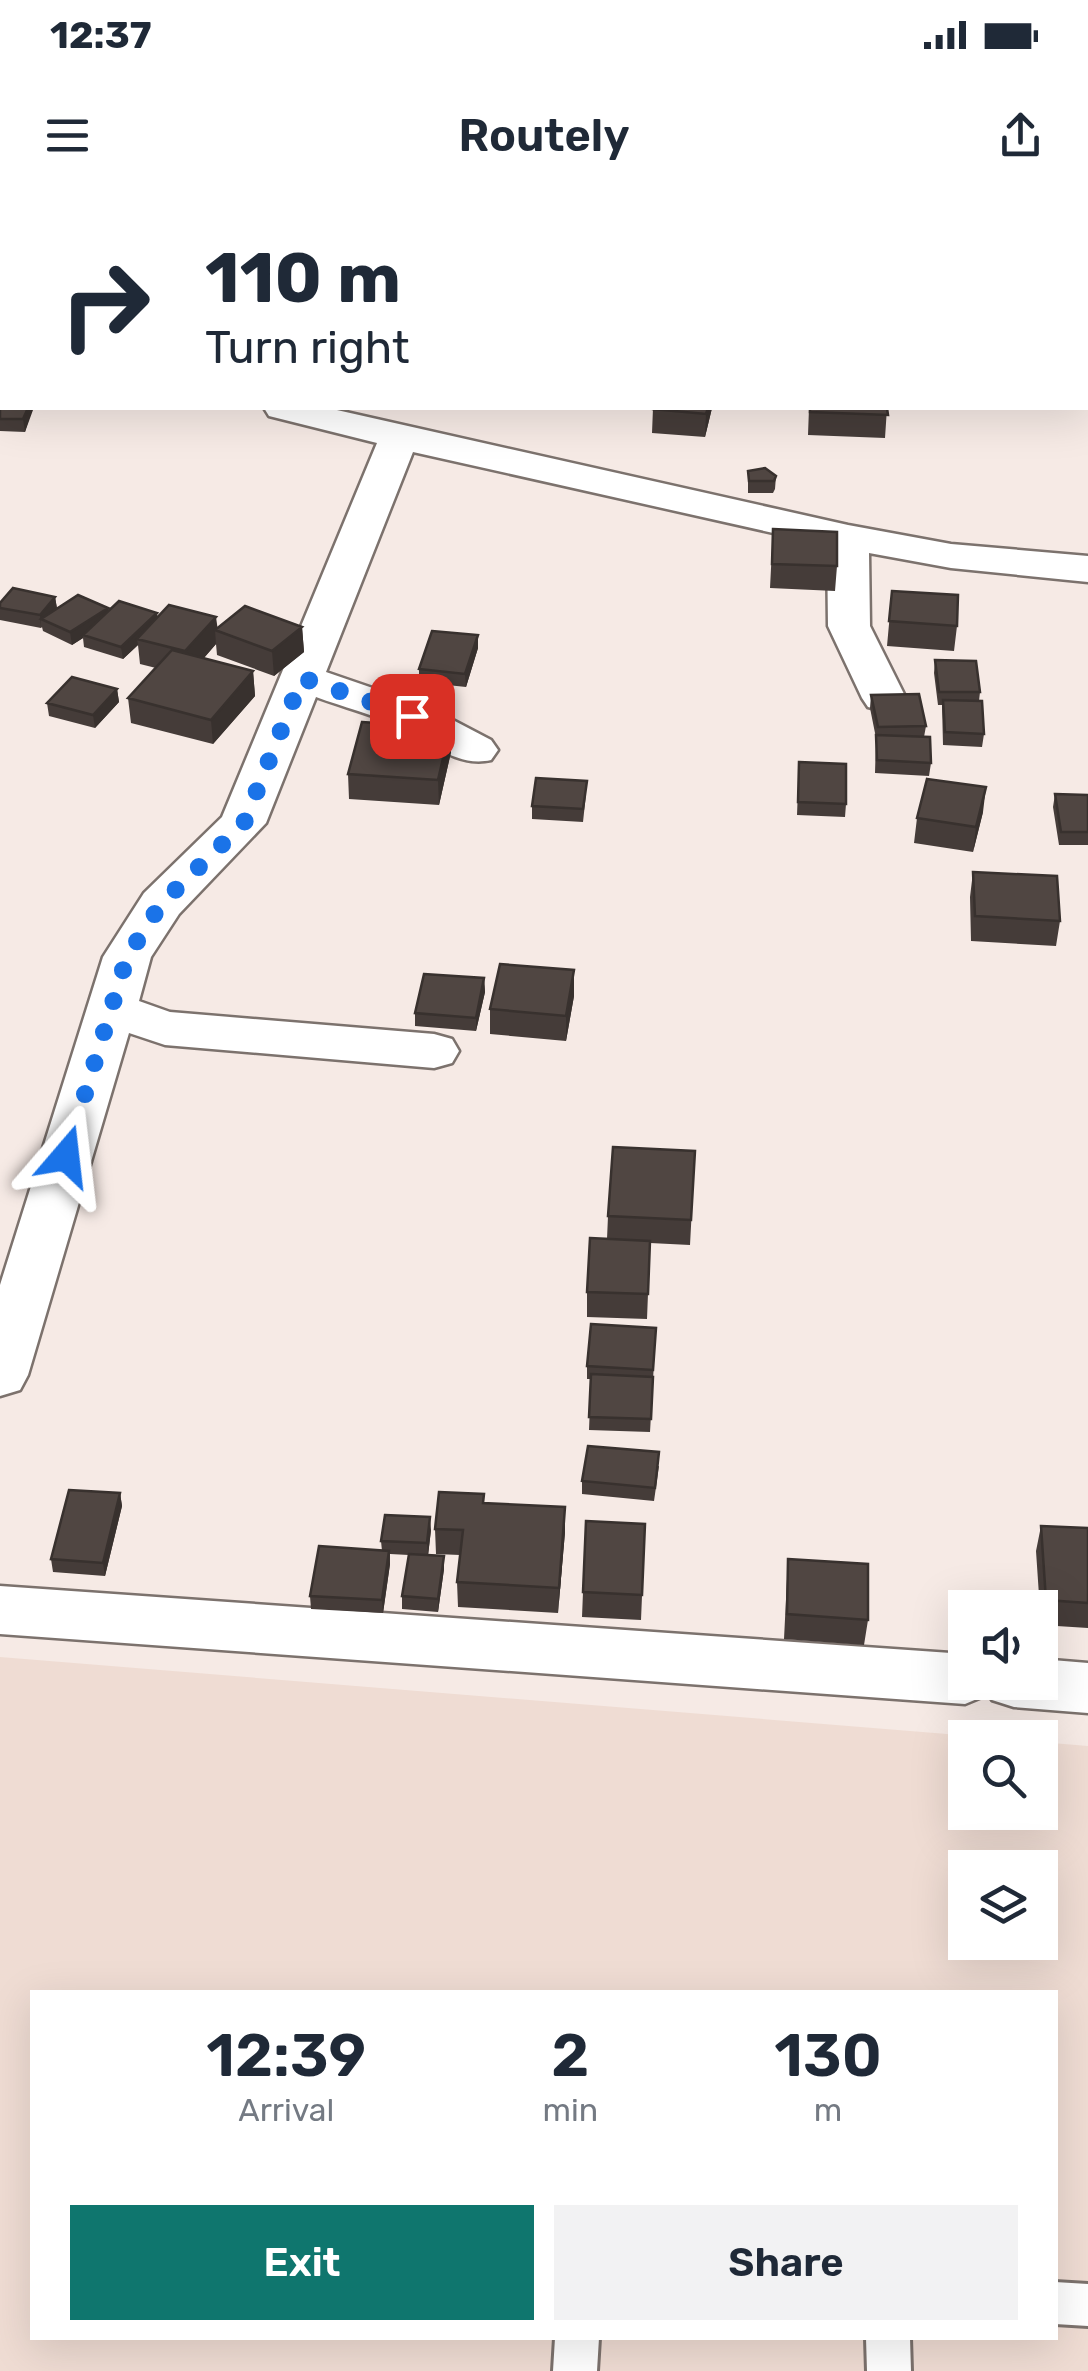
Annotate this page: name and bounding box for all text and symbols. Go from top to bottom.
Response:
text: 12:37 [50,12,152,58]
icon: menu [40,108,95,163]
icon: share [993,108,1048,163]
text: Routely [458,109,630,162]
text: 110 m [205,237,401,320]
icon: right [40,240,170,370]
text: Turn right [205,321,409,374]
pin [370,674,455,759]
icon: arrive [385,689,440,744]
position arrow [14,1104,118,1208]
map controls [948,1590,1058,1960]
button: sound [948,1590,1058,1700]
button: search [948,1720,1058,1830]
button: layers [948,1850,1058,1960]
text: 12:39 [206,2020,366,2091]
text: 2 [551,2020,589,2091]
text: 130 [774,2020,882,2091]
text: Arrival [238,2091,334,2129]
text: min [543,2091,598,2129]
text: m [814,2091,842,2129]
button: Exit [70,2205,534,2320]
button: Share [554,2205,1018,2320]

